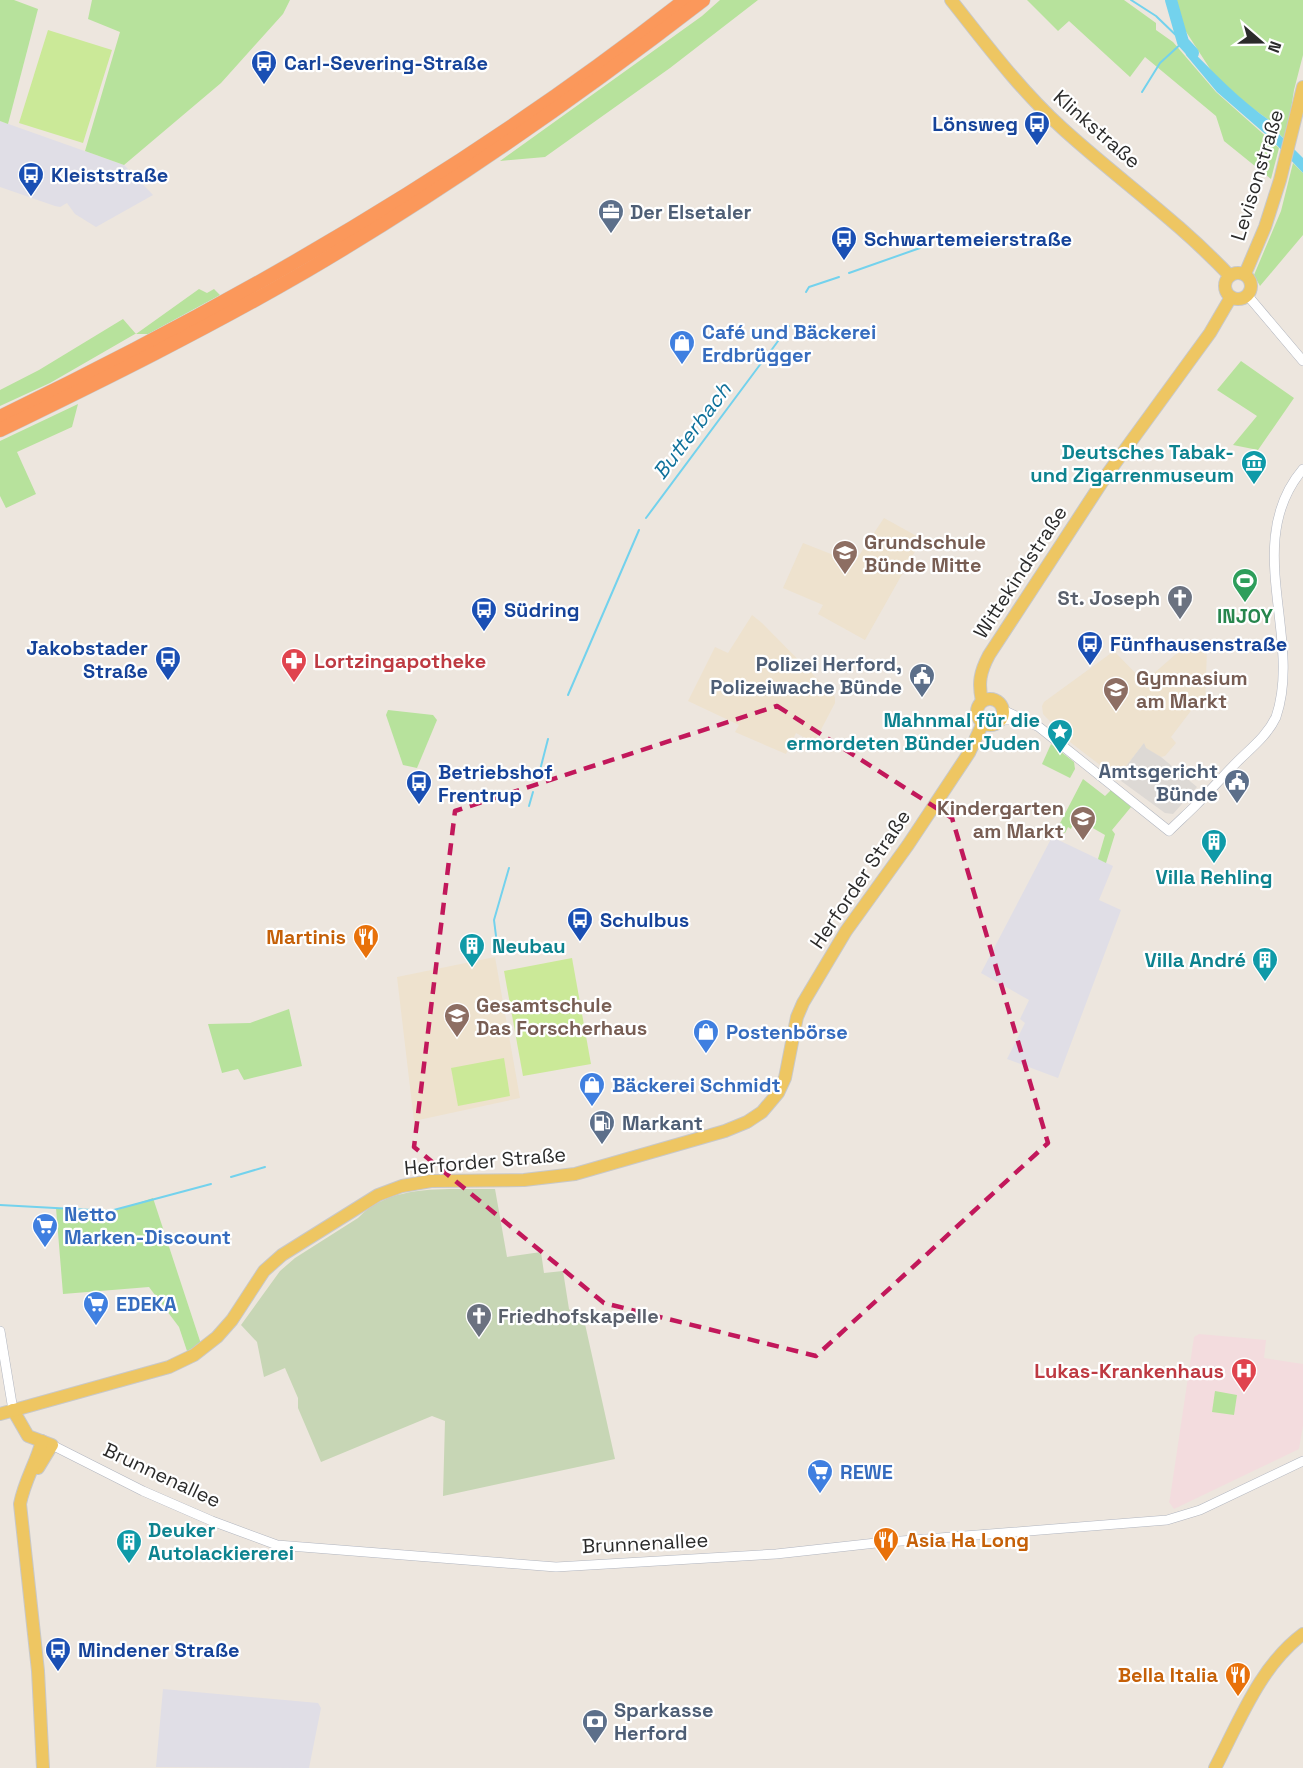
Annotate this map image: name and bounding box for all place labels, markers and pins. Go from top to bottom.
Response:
bus stop icon: Carl-Severing-Straße [249,48,279,86]
place label: Carl-Severing-Straße [284,50,488,76]
bus stop icon: Lönsweg [1022,109,1052,147]
place label: Lönsweg [932,111,1018,137]
bus stop icon: Kleiststraße [16,160,46,198]
place label: Kleiststraße [51,162,168,188]
office icon: Der Elsetaler [596,197,626,235]
place label: Der Elsetaler [630,199,751,225]
bus stop icon: Schwartemeierstraße [829,224,859,262]
place label: Schwartemeierstraße [864,226,1072,252]
place label: Café und Bäckerei Erdbrügger [702,319,876,368]
shop icon: Café und Bäckerei Erdbrügger [667,328,697,366]
place label: Deutsches Tabak- und Zigarrenmuseum [1030,439,1234,488]
museum icon: Deutsches Tabak- und Zigarrenmuseum [1239,448,1269,486]
place label: Grundschule Bünde Mitte [864,529,986,578]
school or university icon: Grundschule Bünde Mitte [830,538,860,576]
sports icon: INJOY [1230,566,1260,604]
church icon: St. Joseph [1165,583,1195,621]
place label: St. Joseph [1058,585,1160,611]
bus stop icon: Südring [469,595,499,633]
place label: Südring [504,597,580,623]
place label: INJOY [1217,603,1273,629]
bus stop icon: Fünfhausenstraße [1075,629,1105,667]
place label: Fünfhausenstraße [1110,631,1287,657]
place label: Jakobstader Straße [26,635,148,684]
bus stop icon: Jakobstader Straße [153,644,183,682]
pharmacy icon: Lortzingapotheke [279,646,309,684]
place label: Lortzingapotheke [314,648,486,674]
place label: Polizei Herford, Polizeiwache Bünde [710,651,902,700]
public building icon: Polizei Herford, Polizeiwache Bünde [907,661,937,699]
place label: Gymnasium am Markt [1136,665,1248,714]
school or university icon: Gymnasium am Markt [1101,675,1131,713]
place label: Mahnmal für die ermordeten Bünder Juden [786,707,1040,756]
place icon: Mahnmal für die ermordeten Bünder Juden [1045,717,1075,755]
place label: Amtsgericht Bünde [1099,758,1218,807]
place label: Betriebshof Frentrup [438,759,553,808]
public building icon: Amtsgericht Bünde [1222,767,1252,805]
bus stop icon: Betriebshof Frentrup [404,768,434,806]
place label: Kindergarten am Markt [937,795,1064,844]
school or university icon: Kindergarten am Markt [1068,804,1098,842]
building icon: Villa Rehling [1199,827,1229,865]
place label: Villa Rehling [1155,864,1273,890]
bus stop icon: Schulbus [565,905,595,943]
place label: Schulbus [600,907,689,933]
restaurant icon: Martinis [351,922,381,960]
place label: Martinis [266,924,346,950]
building icon: Neubau [457,931,487,969]
place label: Neubau [492,933,566,959]
building icon: Villa André [1250,945,1280,983]
place label: Villa André [1144,947,1246,973]
place label: Gesamtschule Das Forscherhaus [476,992,647,1041]
school or university icon: Gesamtschule Das Forscherhaus [442,1001,472,1039]
shop icon: Postenbörse [691,1017,721,1055]
place label: Postenbörse [726,1019,848,1045]
shop icon: Bäckerei Schmidt [577,1070,607,1108]
place label: Bäckerei Schmidt [612,1072,781,1098]
fuel station icon: Markant [587,1108,617,1146]
place label: Markant [622,1110,703,1136]
place label: Netto Marken-Discount [64,1201,231,1250]
supermarket icon: Netto Marken-Discount [30,1211,60,1249]
supermarket icon: EDEKA [81,1289,111,1327]
place label: EDEKA [116,1291,177,1317]
church icon: Friedhofskapelle [464,1301,494,1339]
place label: Friedhofskapelle [498,1303,659,1329]
hospital icon: Lukas-Krankenhaus [1229,1356,1259,1394]
place label: Lukas-Krankenhaus [1034,1358,1224,1384]
supermarket icon: REWE [805,1457,835,1495]
place label: REWE [840,1459,893,1485]
place label: Deuker Autolackiererei [148,1517,294,1566]
restaurant icon: Asia Ha Long [871,1525,901,1563]
building icon: Deuker Autolackiererei [114,1527,144,1565]
place label: Asia Ha Long [906,1527,1029,1553]
bus stop icon: Mindener Straße [43,1635,73,1673]
place label: Mindener Straße [78,1637,239,1663]
restaurant icon: Bella Italia [1223,1660,1253,1698]
place label: Bella Italia [1118,1662,1218,1688]
place label: Sparkasse Herford [614,1697,713,1746]
bank icon: Sparkasse Herford [580,1707,610,1745]

